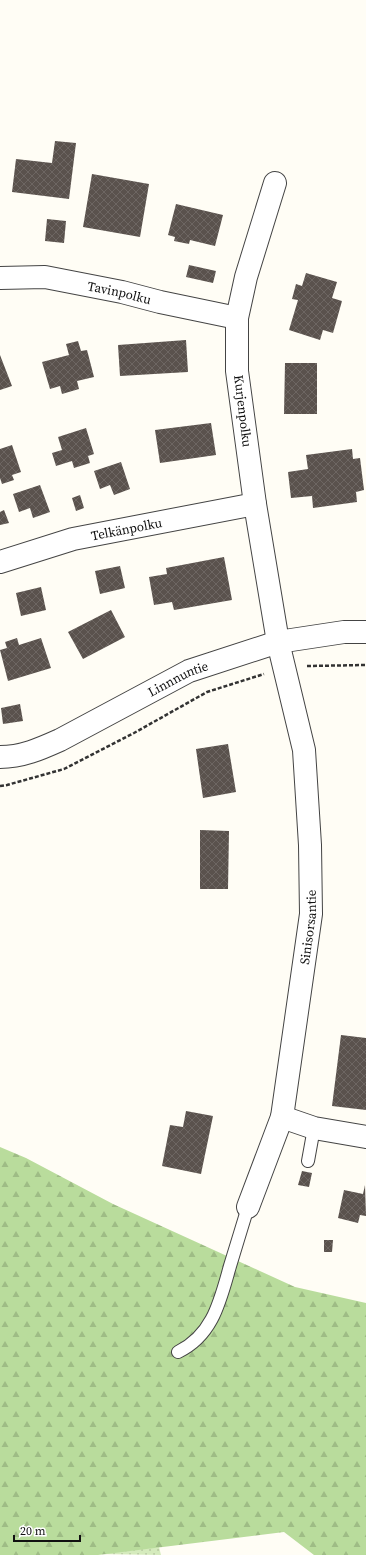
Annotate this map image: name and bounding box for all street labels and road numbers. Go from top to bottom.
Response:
street label: Tavinpolku [86,277,154,308]
street label: Kurjenpolku [230,374,256,448]
street label: Telkänpolku [90,514,164,544]
street label: Linnnuntie [145,657,211,700]
street label: Sinisorsantie [295,889,320,966]

